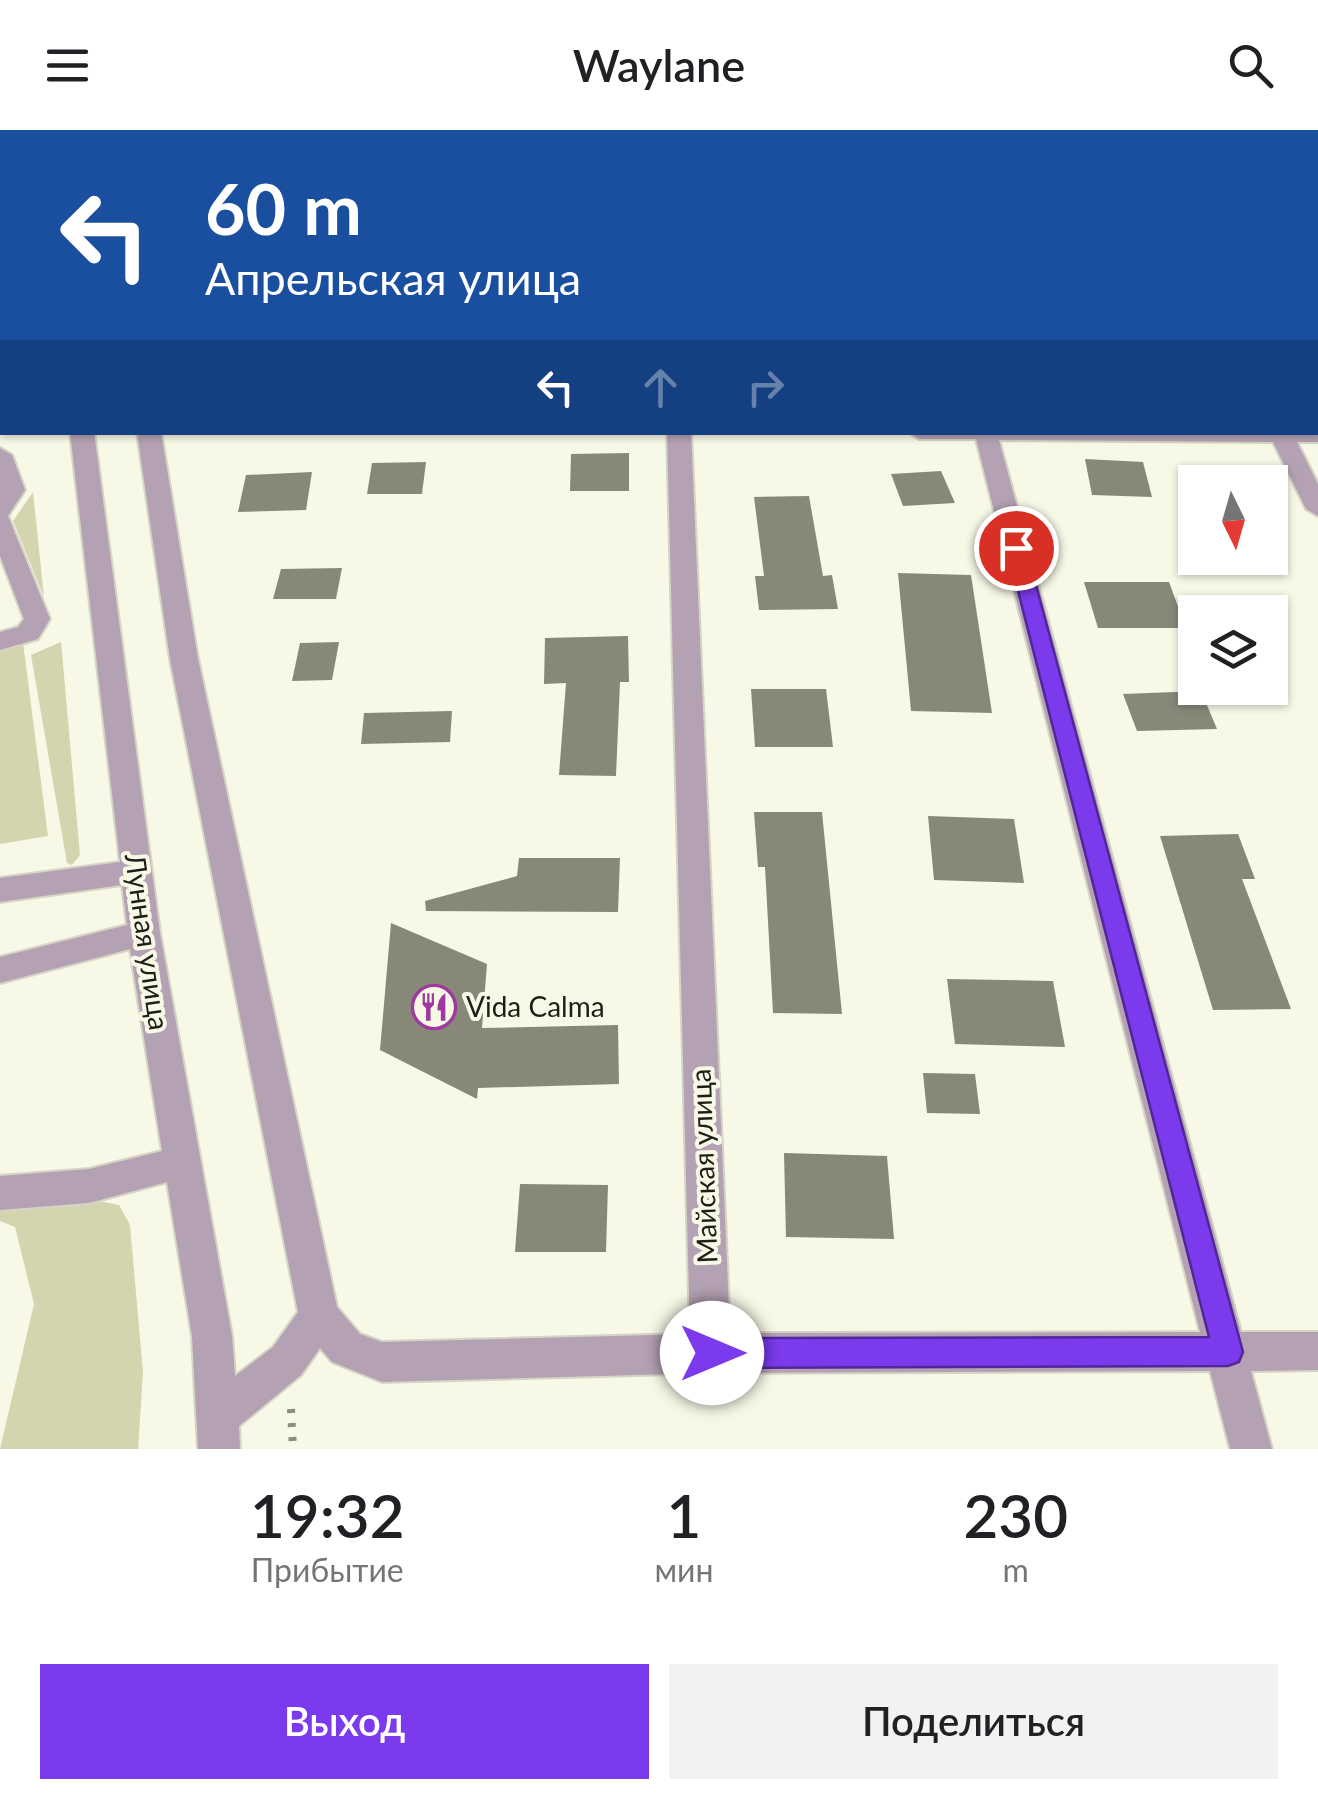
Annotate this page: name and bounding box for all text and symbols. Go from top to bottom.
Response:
icon: menu [40,38,95,93]
text: Waylane [573,38,745,92]
icon: search [1223,38,1278,93]
text: 60 m [205,166,362,250]
icon: left [40,170,170,300]
text: Апрельская улица [205,251,581,305]
icon: left [528,360,583,415]
icon: ahead [633,360,688,415]
icon: right [738,360,793,415]
north arrow [1178,465,1288,575]
map controls [1178,465,1288,705]
pin [974,506,1059,591]
icon: arrive [989,521,1044,576]
button: layers [1178,595,1288,705]
street label: Лунная улица [119,851,177,1032]
restaurant icon: Vida Calma [411,984,457,1030]
place label: Vida Calma [466,989,605,1023]
street label: Майская улица [683,1068,723,1264]
position arrow [660,1301,764,1405]
text: 19:32 [250,1479,404,1551]
text: 1 [667,1479,701,1551]
text: 230 [964,1479,1068,1551]
text: Прибытие [251,1550,404,1589]
text: мин [655,1550,714,1589]
text: m [1003,1550,1029,1589]
button: Выход [40,1664,649,1779]
button: Поделиться [669,1664,1278,1779]

